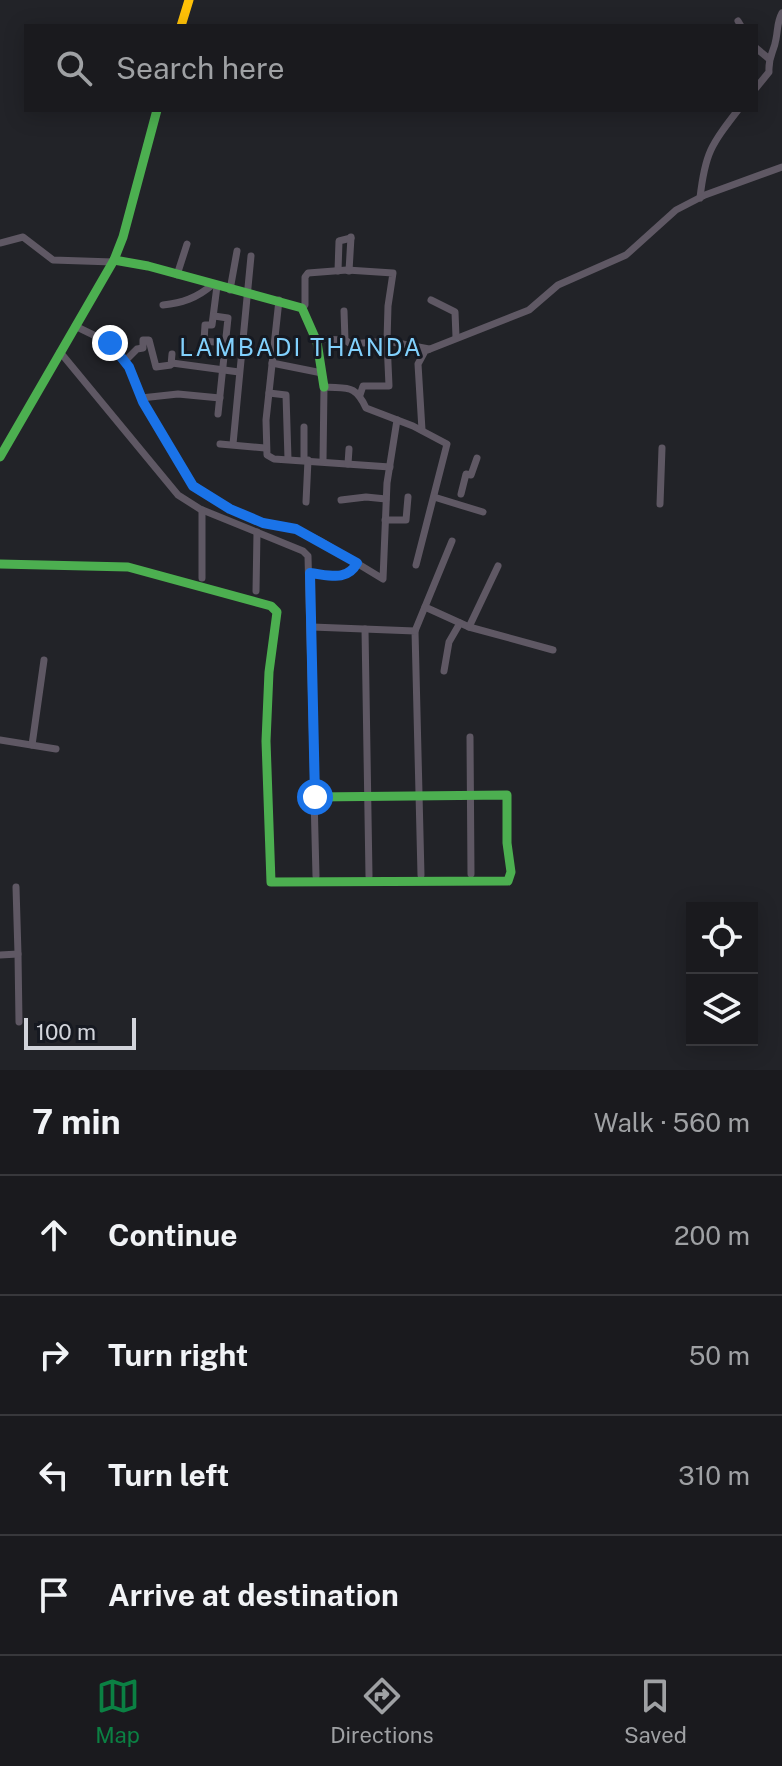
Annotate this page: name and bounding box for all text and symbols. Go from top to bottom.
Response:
search box [24,24,758,112]
icon: search [52,46,96,90]
text: Search here [116,50,284,86]
route end [92,325,128,361]
district label: LAMBADI THANDA [179,333,423,361]
route start [297,779,333,815]
map controls [686,902,758,1046]
button: locate [686,902,758,974]
button: layers [686,974,758,1046]
scale bar [24,1014,136,1050]
text: 100 m [36,1019,96,1045]
text: 7 min [32,1102,121,1142]
text: Walk · 560 m [594,1107,750,1138]
icon: ahead [32,1213,76,1257]
text: Continue [108,1217,238,1253]
text: 200 m [674,1220,750,1251]
icon: right [32,1333,76,1377]
text: Turn right [108,1337,248,1373]
text: 50 m [689,1340,750,1371]
icon: left [32,1453,76,1497]
text: Turn left [108,1457,229,1493]
text: 310 m [678,1460,750,1491]
icon: arrive [32,1573,76,1617]
text: Arrive at destination [108,1577,399,1613]
tab: Map [95,1674,140,1748]
tab: Directions [330,1674,434,1748]
tab: Saved [624,1674,687,1748]

